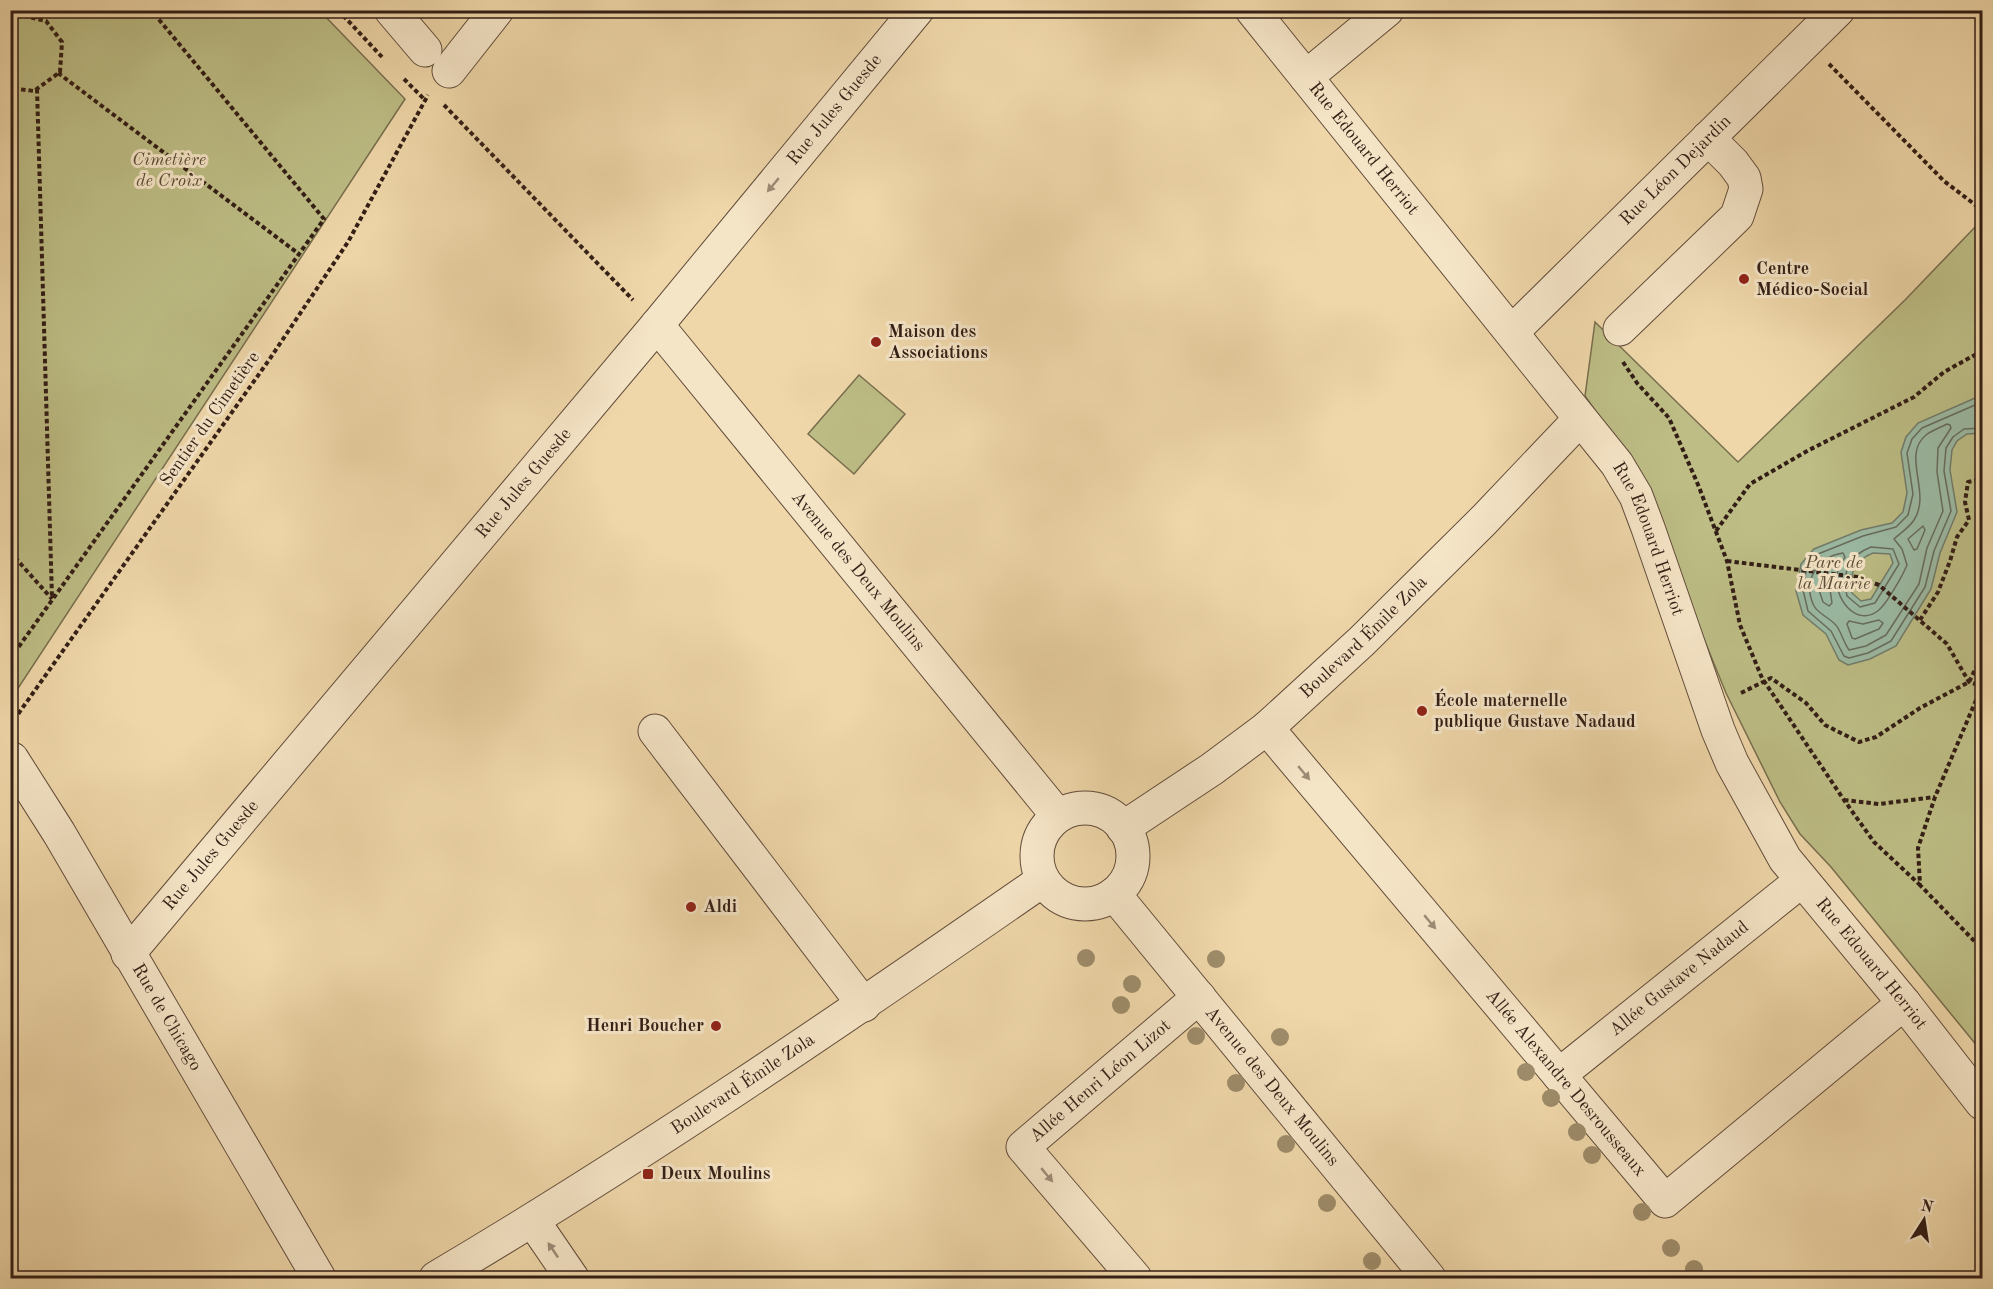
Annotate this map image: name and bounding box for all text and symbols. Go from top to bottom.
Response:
street label: Rue Jules Guesde [784,51,885,169]
street label: Rue Edouard Herriot [1305,79,1422,218]
street label: Rue Léon Dejardin [1617,112,1735,229]
park label: Cimetière de Croix [132,151,206,190]
one-way arrow [767,177,780,192]
place label: Centre Médico-Social [1756,260,1869,299]
marker: Centre Médico-Social [1737,272,1751,286]
place label: Maison des Associations [888,323,988,362]
marker: Maison des Associations [869,335,883,349]
street label: Sentier du Cimetière [157,348,263,490]
street label: Rue Jules Guesde [473,425,575,542]
street label: Rue Edouard Herriot [1609,459,1687,618]
street label: Avenue des Deux Moulins [788,488,929,655]
park label: Parc de la Mairie [1798,554,1870,593]
street label: Boulevard Émile Zola [1297,573,1431,702]
place label: École maternelle publique Gustave Nadaud [1434,688,1636,731]
marker: École maternelle publique Gustave Nadaud [1415,704,1429,718]
one-way arrow [1298,765,1311,781]
street label: Rue Jules Guesde [160,797,262,914]
street label: Rue Edouard Herriot [1812,895,1930,1033]
place label: Aldi [703,898,737,916]
marker: Aldi [684,900,698,914]
one-way arrow [1423,914,1436,929]
street label: Allée Gustave Nadaud [1606,918,1752,1040]
street label: Rue de Chicago [128,961,205,1074]
street label: Allée Alexandre Desrousseaux [1482,986,1649,1180]
street label: Avenue des Deux Moulins [1201,1003,1342,1170]
street label: Allée Henri Léon Lizot [1026,1016,1174,1146]
place label: Henri Boucher [586,1017,704,1035]
marker: Henri Boucher [709,1019,723,1033]
street label: Boulevard Émile Zola [668,1030,818,1138]
place label: Deux Moulins [660,1165,771,1183]
marker: Deux Moulins [641,1167,655,1181]
one-way arrow [1040,1167,1053,1182]
north arrow [1894,1190,1954,1250]
text: N [1919,1198,1935,1217]
one-way arrow [547,1241,558,1258]

